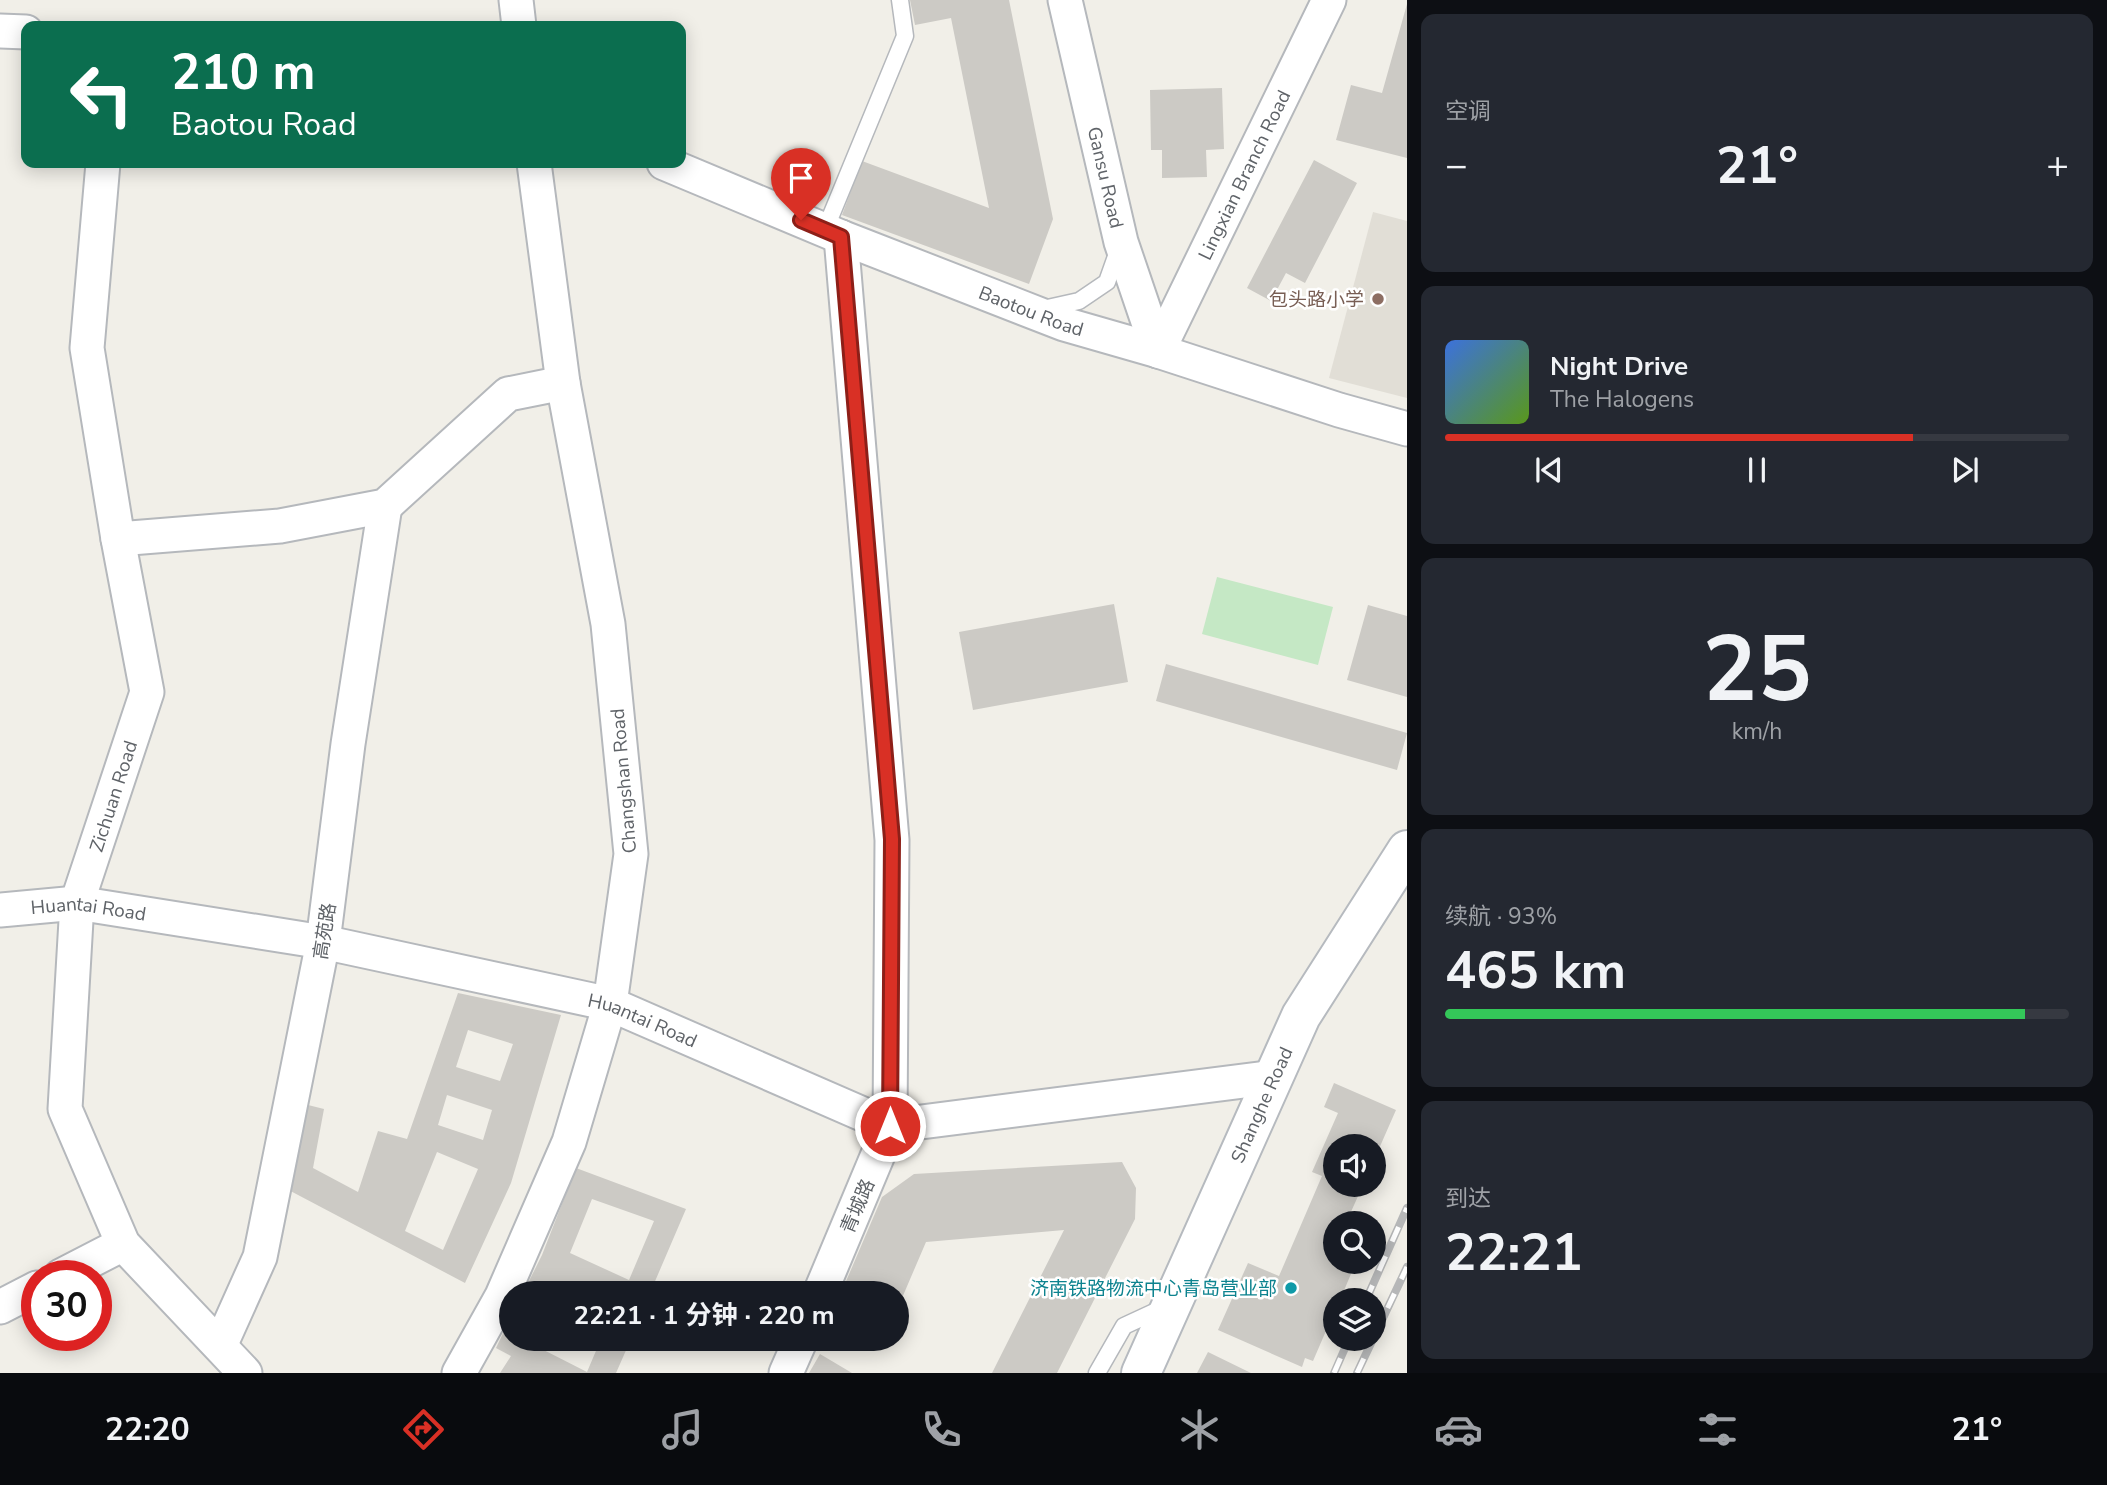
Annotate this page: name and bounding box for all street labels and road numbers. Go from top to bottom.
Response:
street label: Lingxian Branch Road [1192,86,1297,265]
street label: Gansu Road [1081,124,1129,231]
street label: Baotou Road [975,280,1087,343]
street label: Changshan Road [605,707,643,855]
street label: Zichuan Road [84,737,144,855]
street label: Huantai Road [30,891,148,928]
street label: 高苑路 [308,901,342,961]
street label: Huantai Road [585,988,701,1054]
street label: Shanghe Road [1225,1043,1299,1167]
street label: 青城路 [835,1175,881,1238]

